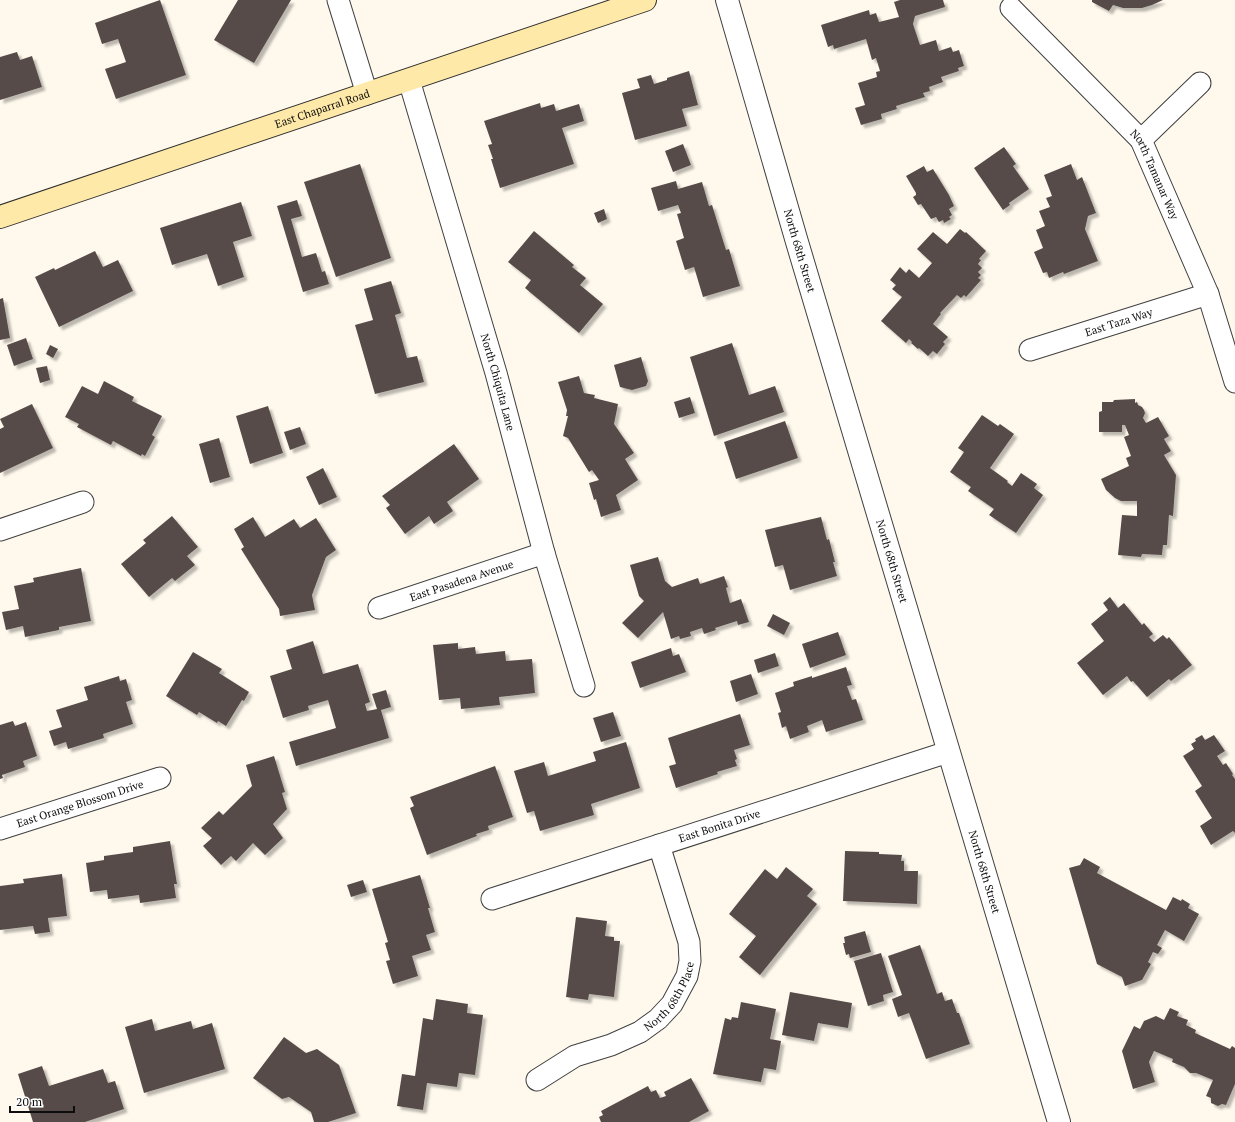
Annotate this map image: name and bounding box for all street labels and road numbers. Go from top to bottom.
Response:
street label: East Chaparral Road [273,86,371,131]
street label: North Tamanar Way [1127,126,1182,222]
street label: North 68th Street [781,207,819,294]
street label: East Taza Way [1083,305,1155,339]
street label: North Chiquita Lane [478,332,518,433]
street label: North 68th Street [873,518,911,604]
street label: East Pasadena Avenue [408,557,516,604]
street label: East Orange Blossom Drive [15,777,146,830]
street label: East Bonita Drive [677,806,762,845]
street label: North 68th Street [966,829,1003,915]
street label: North 68th Place [641,960,697,1034]

